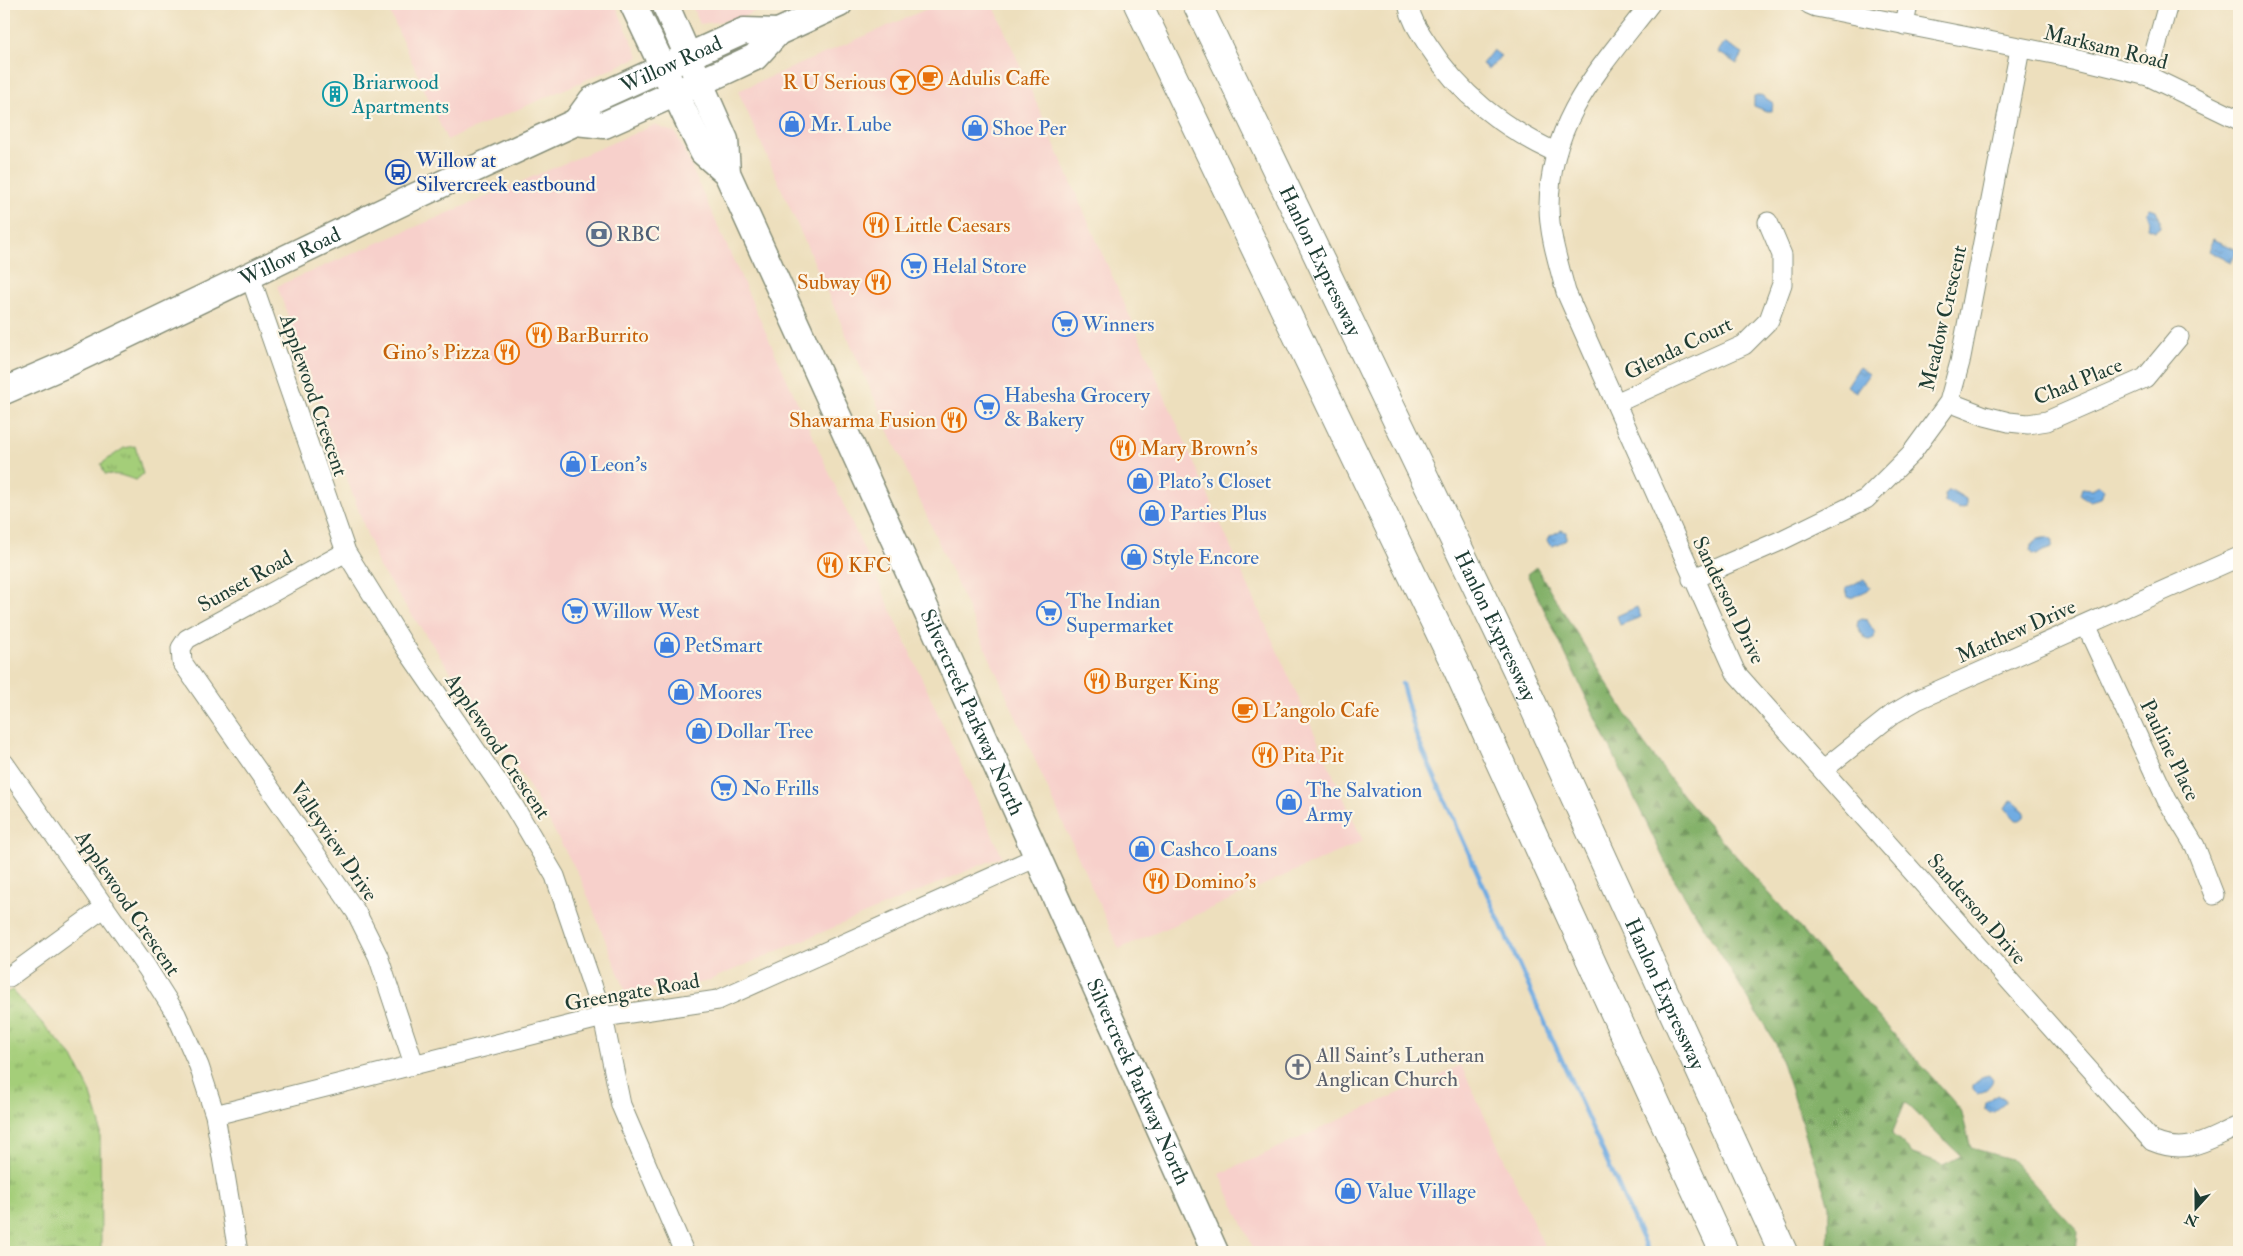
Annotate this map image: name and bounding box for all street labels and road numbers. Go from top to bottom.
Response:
street label: Marksam Road [2041,19,2171,76]
street label: Willow Road [615,29,727,100]
street label: Hanlon Expressway [1272,181,1368,341]
street label: Willow Road [234,221,346,293]
street label: Meadow Crescent [1914,242,1973,394]
street label: Applewood Crescent [273,309,354,480]
street label: Glenda Court [1620,311,1737,386]
street label: Chad Place [2030,351,2127,411]
street label: Sanderson Drive [1686,532,1771,669]
street label: Sunset Road [193,544,298,619]
street label: Hanlon Expressway [1448,546,1543,707]
street label: Matthew Drive [1952,593,2080,670]
street label: Silvercreek Parkway North [914,605,1030,820]
street label: Applewood Crescent [438,667,556,824]
street label: Pauline Place [2133,695,2206,806]
street label: Valleyview Drive [283,776,384,907]
street label: Applewood Crescent [68,824,186,981]
street label: Sanderson Drive [1921,848,2032,971]
street label: Hanlon Expressway [1618,914,1711,1075]
street label: Greengate Road [562,967,702,1018]
street label: Silvercreek Parkway North [1080,974,1196,1189]

